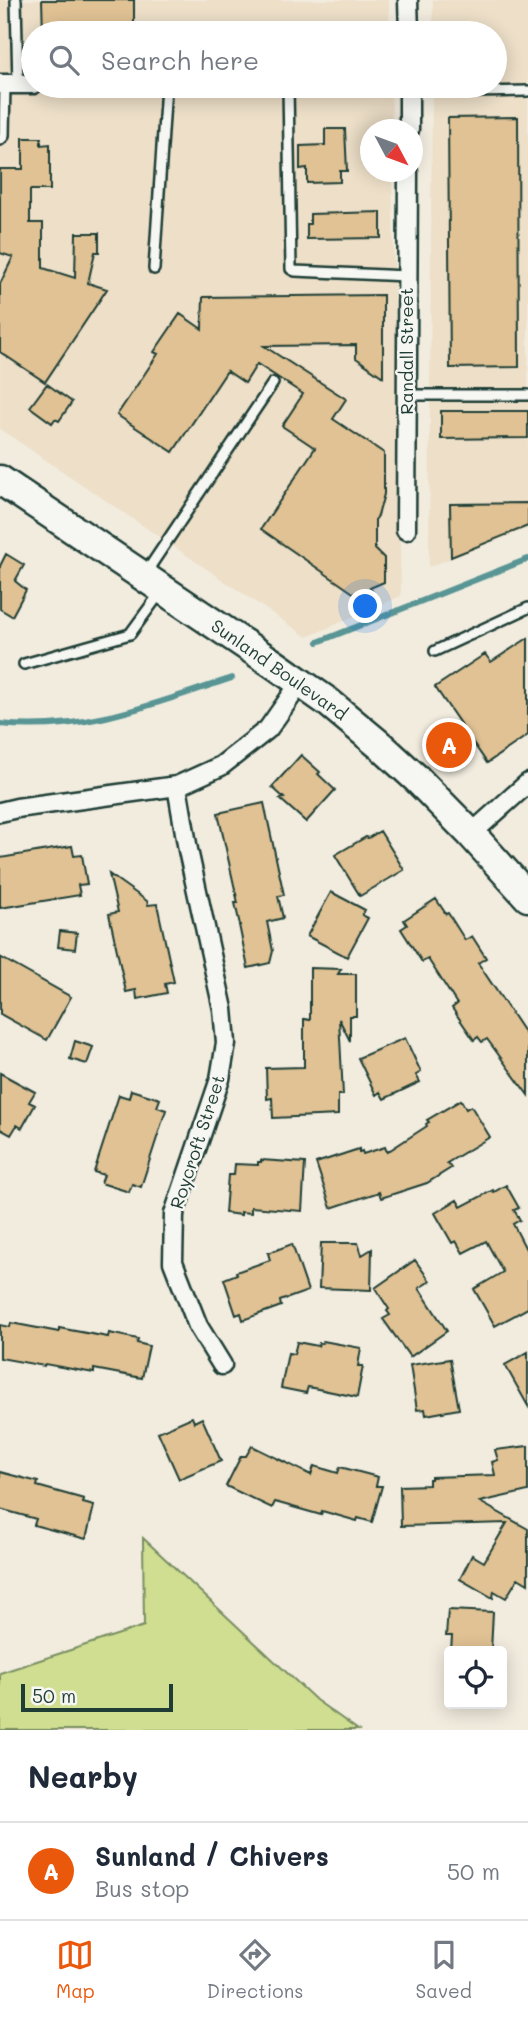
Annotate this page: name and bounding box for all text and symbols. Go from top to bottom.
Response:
search box [21,21,507,98]
icon: search [45,41,83,79]
text: Search here [101,43,259,77]
north arrow [360,119,423,182]
street label: Randall Street [394,287,418,415]
your location [348,589,382,623]
street label: Sunland Boulevard [207,613,353,725]
pin: A [426,719,472,771]
street label: Roycroft Street [164,1071,230,1212]
map controls [444,1646,507,1709]
button: locate [444,1646,507,1709]
scale bar [21,1681,173,1713]
text: 50 m [32,1683,76,1708]
text: Nearby [28,1756,138,1796]
text: Sunland / Chivers [95,1839,329,1873]
text: A [43,1856,59,1886]
text: 50 m [447,1856,500,1886]
text: Bus stop [95,1873,190,1903]
tab: Map [56,1936,95,2003]
tab: Directions [207,1936,303,2003]
tab: Saved [416,1936,472,2003]

